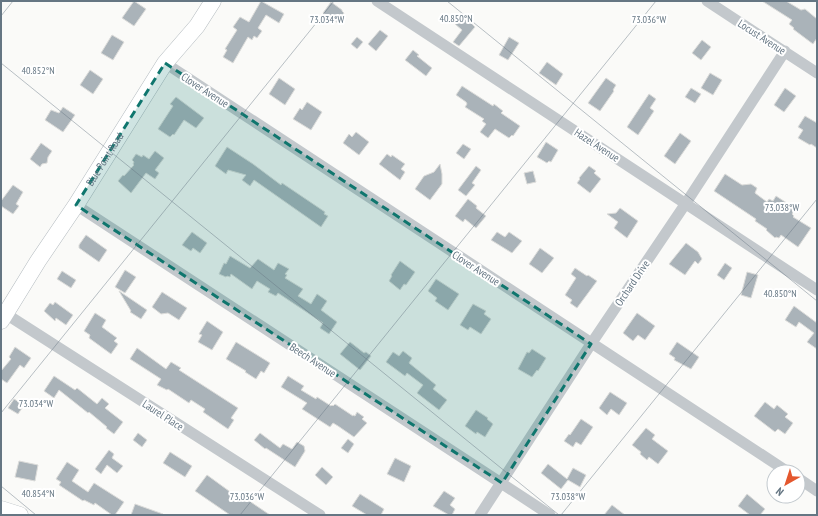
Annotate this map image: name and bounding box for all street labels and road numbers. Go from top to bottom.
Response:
street label: Locust Avenue [735,16,789,58]
street label: Clover Avenue [179,69,232,111]
street label: Hazel Avenue [572,125,623,165]
street label: Blue Point Road [83,130,127,189]
street label: Clover Avenue [450,247,503,289]
street label: Orchard Drive [612,257,653,309]
street label: Beech Avenue [287,340,339,380]
street label: Laurel Place [140,397,187,434]

